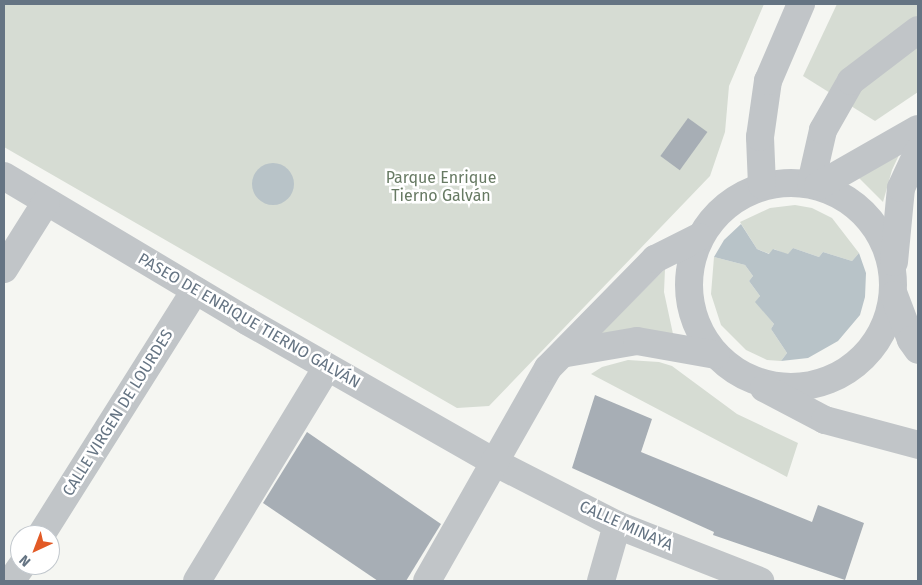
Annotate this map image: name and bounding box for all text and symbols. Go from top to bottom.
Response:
park label: Parque Enrique Tierno Galván [386,168,496,206]
street label: PASEO DE ENRIQUE TIERNO GALVÁN [134,249,364,393]
street label: CALLE VIRGEN DE LOURDES [59,326,177,500]
street label: CALLE MINAYA [576,497,676,555]
north arrow [10,525,60,575]
text: N [16,551,34,570]

